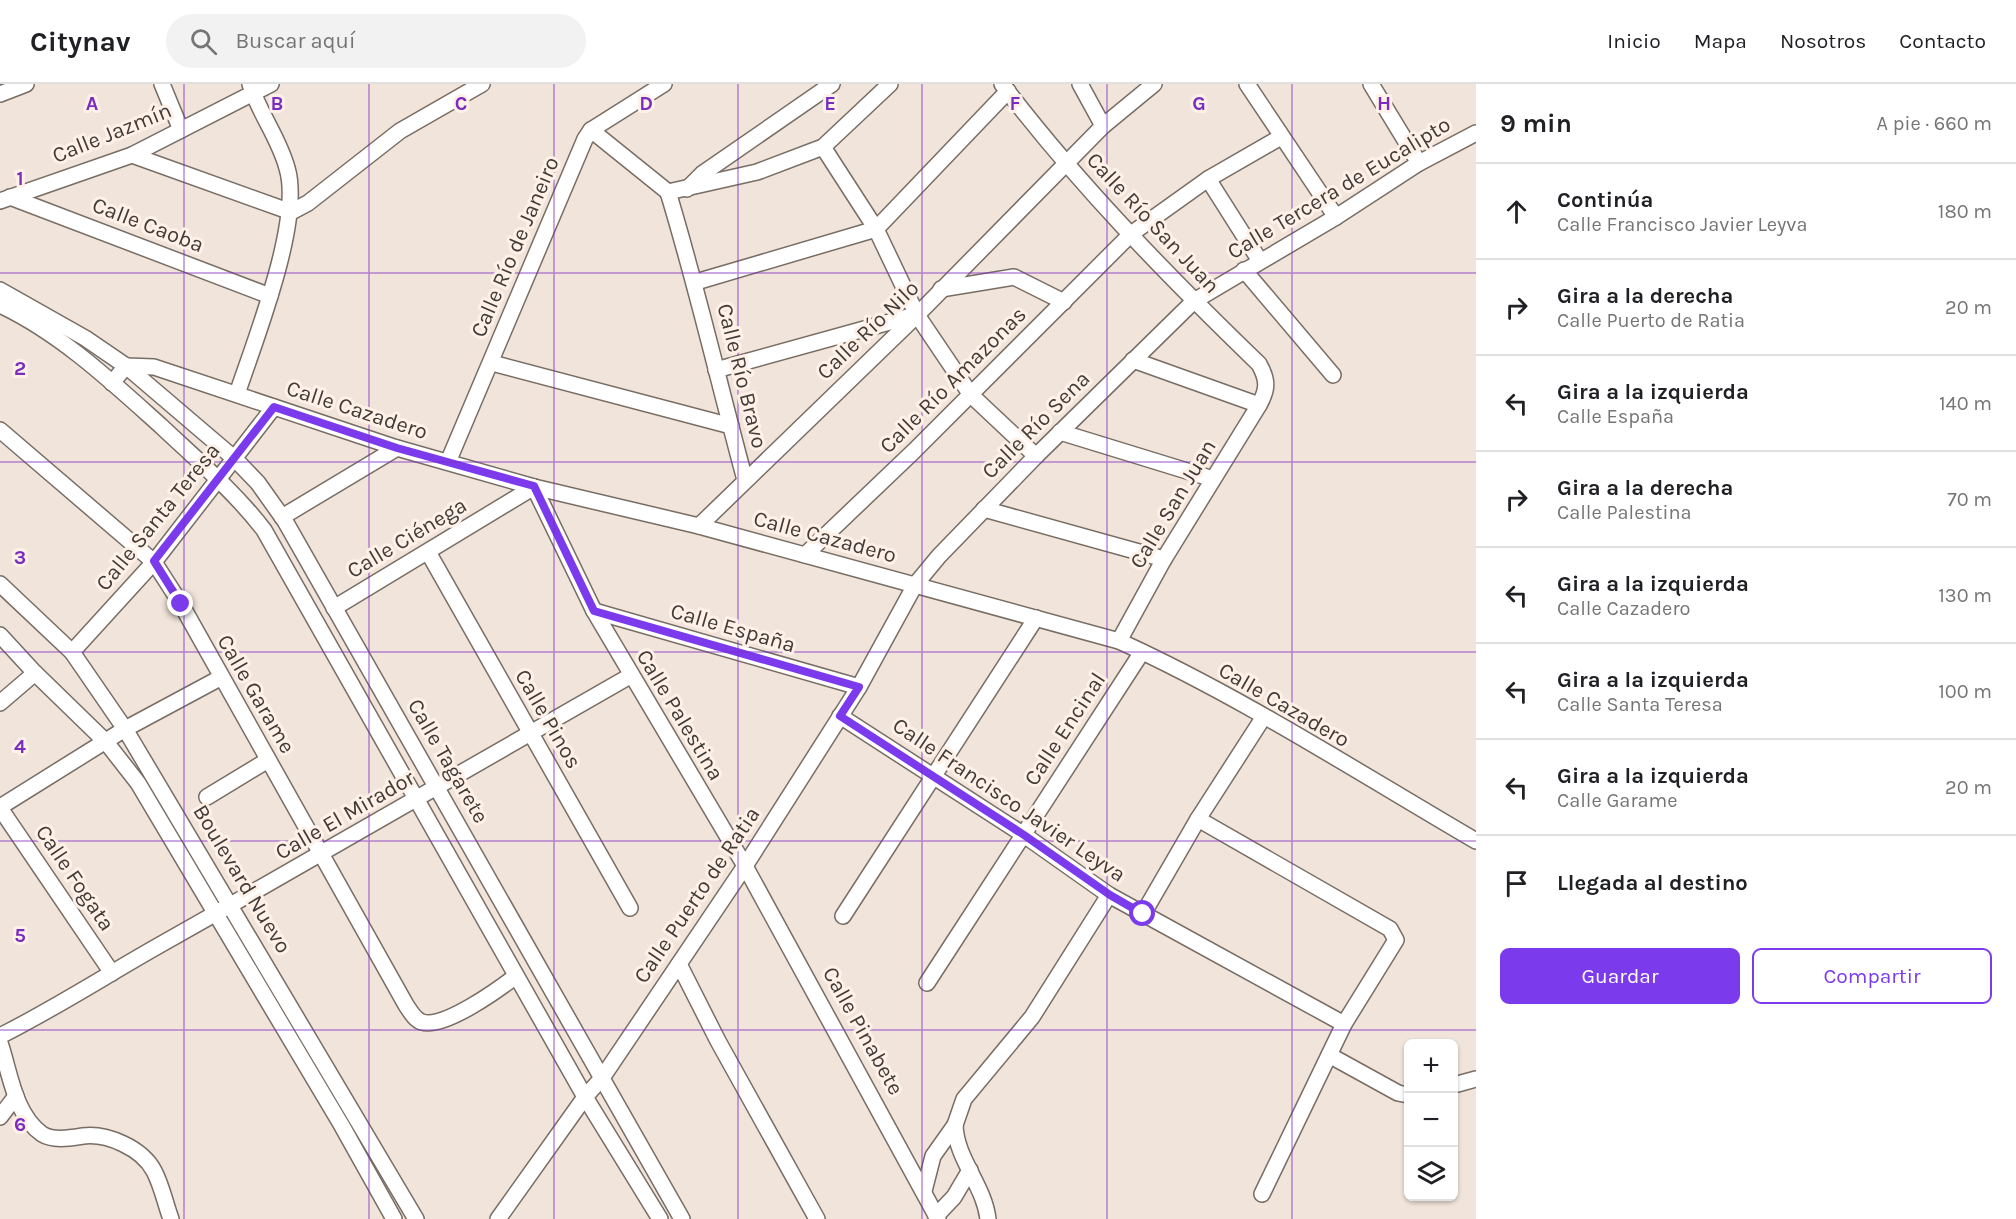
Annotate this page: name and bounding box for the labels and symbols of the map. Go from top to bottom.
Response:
text: A [86,92,99,115]
text: B [271,92,283,115]
text: C [455,92,467,115]
text: D [639,92,653,115]
text: E [824,92,836,115]
text: F [1010,92,1021,115]
text: G [1192,92,1206,115]
text: H [1377,92,1391,115]
street label: Calle Jazmín [49,97,175,169]
street label: Calle Tercera de Eucalipto [1223,111,1455,265]
street label: Calle Río San Juan [1081,147,1225,299]
street label: Calle Río de Janeiro [465,153,565,341]
text: 1 [16,167,24,190]
street label: Calle Caoba [89,192,207,258]
street label: Calle Río Nilo [812,275,924,385]
street label: Calle Río Bravo [711,301,773,451]
street label: Calle Río Amazonas [874,301,1032,459]
text: 2 [14,357,26,380]
street label: Calle Río Sena [977,366,1095,484]
street label: Calle Cazadero [283,375,431,445]
street label: Calle San Juan [1124,435,1222,573]
street label: Calle Santa Teresa [91,438,225,596]
street label: Calle Ciénega [342,492,472,584]
street label: Calle Cazadero [751,505,899,569]
text: 3 [14,546,26,569]
route end [167,590,193,616]
street label: Calle España [668,598,798,658]
street label: Calle Garame [212,630,300,758]
street label: Calle Palestina [631,645,729,785]
street label: Calle Cazadero [1214,657,1354,753]
street label: Calle Pinos [509,665,587,773]
street label: Calle Encinal [1019,668,1111,790]
street label: Calle Tagarete [402,694,494,828]
street label: Calle Francisco Javier Leyva [888,712,1130,888]
text: 4 [14,735,26,758]
street label: Calle El Mirador [271,765,419,865]
street label: Boulevard Nuevo [187,800,297,958]
street label: Calle Puerto de Ratia [628,802,766,988]
street label: Calle Fogata [30,820,120,936]
route start [1129,900,1155,926]
text: 5 [14,924,26,947]
street label: Calle Pinabete [817,962,909,1100]
text: 6 [14,1113,26,1136]

